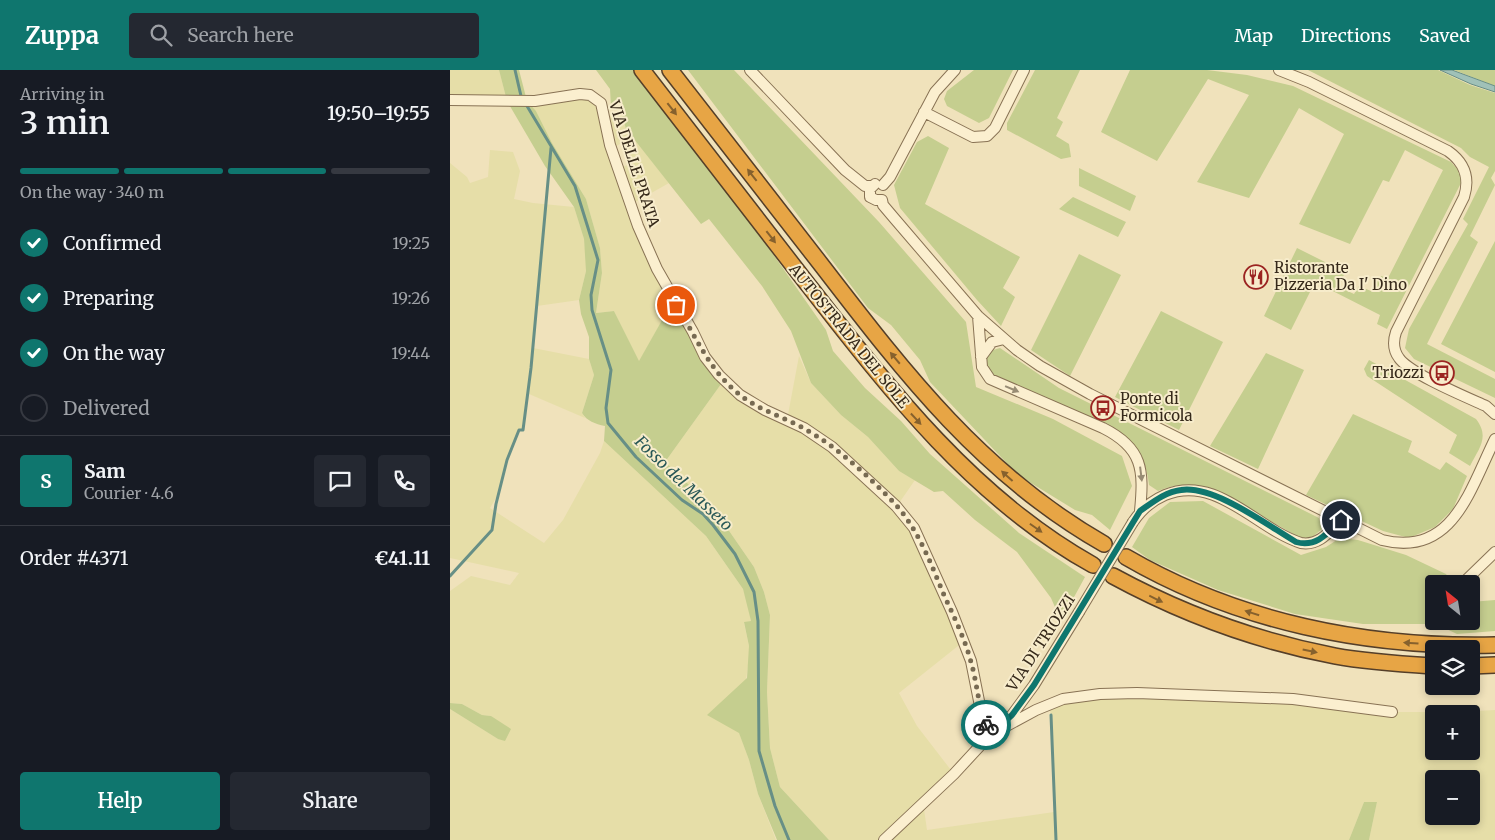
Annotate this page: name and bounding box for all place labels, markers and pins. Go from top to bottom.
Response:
place label: Ristorante Pizzeria Da I' Dino [1274,258,1407,294]
restaurant icon: Ristorante Pizzeria Da I' Dino [1243,264,1269,290]
pin [655,284,697,326]
bus stop icon: Triozzi [1429,360,1455,386]
place label: Triozzi [1372,363,1424,382]
place label: Ponte di Formicola [1120,389,1192,425]
bus stop icon: Ponte di Formicola [1090,395,1116,421]
pin [1320,499,1362,541]

